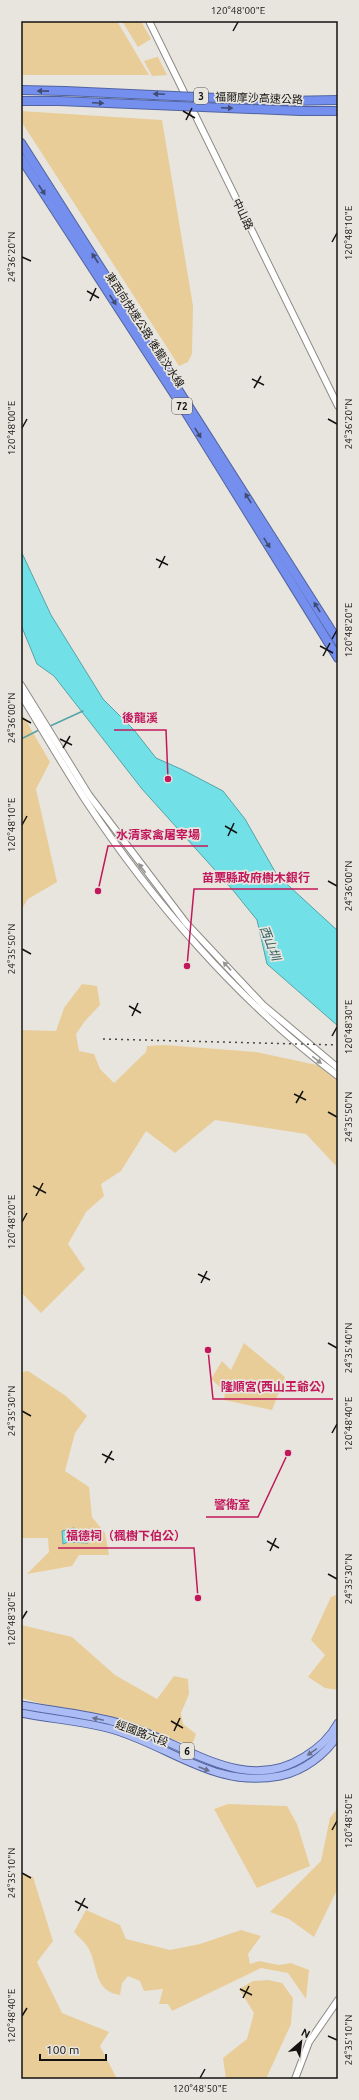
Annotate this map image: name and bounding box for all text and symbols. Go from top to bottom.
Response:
text: 120°48'00"E [211,5,266,16]
one-way arrow [37,87,49,94]
road number: 3 [194,88,208,104]
street label: 福爾摩沙高速公路 [215,90,303,106]
one-way arrow [153,91,165,98]
one-way arrow [92,99,104,106]
one-way arrow [221,105,233,112]
one-way arrow [38,185,46,196]
street label: 中山路 [230,197,256,231]
text: 120°48'10"E [343,205,354,260]
text: 24°36'20"N [6,232,17,282]
one-way arrow [91,253,99,263]
street label: 東西向快速公路 後龍汶水線 [103,270,187,390]
one-way arrow [109,295,117,305]
road number: 72 [172,398,192,414]
text: 24°36'20"N [343,399,354,449]
text: 120°48'00"E [6,400,17,455]
one-way arrow [194,428,202,438]
one-way arrow [244,493,252,503]
one-way arrow [264,537,271,549]
one-way arrow [314,602,321,613]
text: 120°48'20"E [343,602,354,657]
text: 24°36'00"N [6,693,17,743]
callout: 後龍溪 [114,706,166,730]
text: 後龍溪 [122,711,158,724]
text: 120°48'10"E [6,797,17,852]
callout: 水清家禽屠宰場 [108,822,208,846]
text: 水清家禽屠宰場 [116,828,200,841]
text: 24°36'00"N [343,861,354,911]
one-way arrow [138,862,146,873]
callout: 苗栗縣政府樹木銀行 [194,865,318,889]
text: 苗栗縣政府樹木銀行 [202,871,310,884]
text: 24°35'50"N [6,924,17,974]
water label: 西山圳 [258,924,284,964]
one-way arrow [223,962,232,971]
text: 120°48'30"E [343,999,354,1054]
one-way arrow [312,1056,323,1064]
text: 24°35'50"N [343,1092,354,1142]
text: 120°48'20"E [6,1194,17,1249]
text: 24°35'40"N [343,1323,354,1373]
callout: 隆順宮(西山王爺公) [213,1375,333,1399]
text: 隆順宮(西山王爺公) [221,1380,325,1394]
text: 24°35'30"N [6,1386,17,1436]
text: 120°48'40"E [343,1396,354,1451]
callout: 警衛室 [206,1493,258,1517]
text: 警衛室 [214,1498,250,1511]
callout: 福德祠（楓樹下伯公） [58,1524,194,1548]
text: 福德祠（楓樹下伯公） [66,1529,186,1542]
text: 24°35'30"N [343,1554,354,1604]
text: 120°48'30"E [6,1591,17,1646]
one-way arrow [92,1715,105,1721]
street label: 經國路六段 [114,1718,170,1748]
road number: 6 [180,1743,194,1759]
one-way arrow [307,1748,318,1756]
one-way arrow [199,1766,210,1772]
text: 120°48'50"E [343,1793,354,1848]
text: 24°35'10"N [6,1848,17,1898]
text: 120°48'40"E [6,1988,17,2043]
text: 24°35'10"N [343,2015,354,2065]
north arrow [281,2022,321,2062]
text: N [299,2026,312,2040]
scale bar [40,2036,106,2062]
text: 100 m [46,2043,79,2056]
text: 120°48'50"E [173,2083,228,2094]

